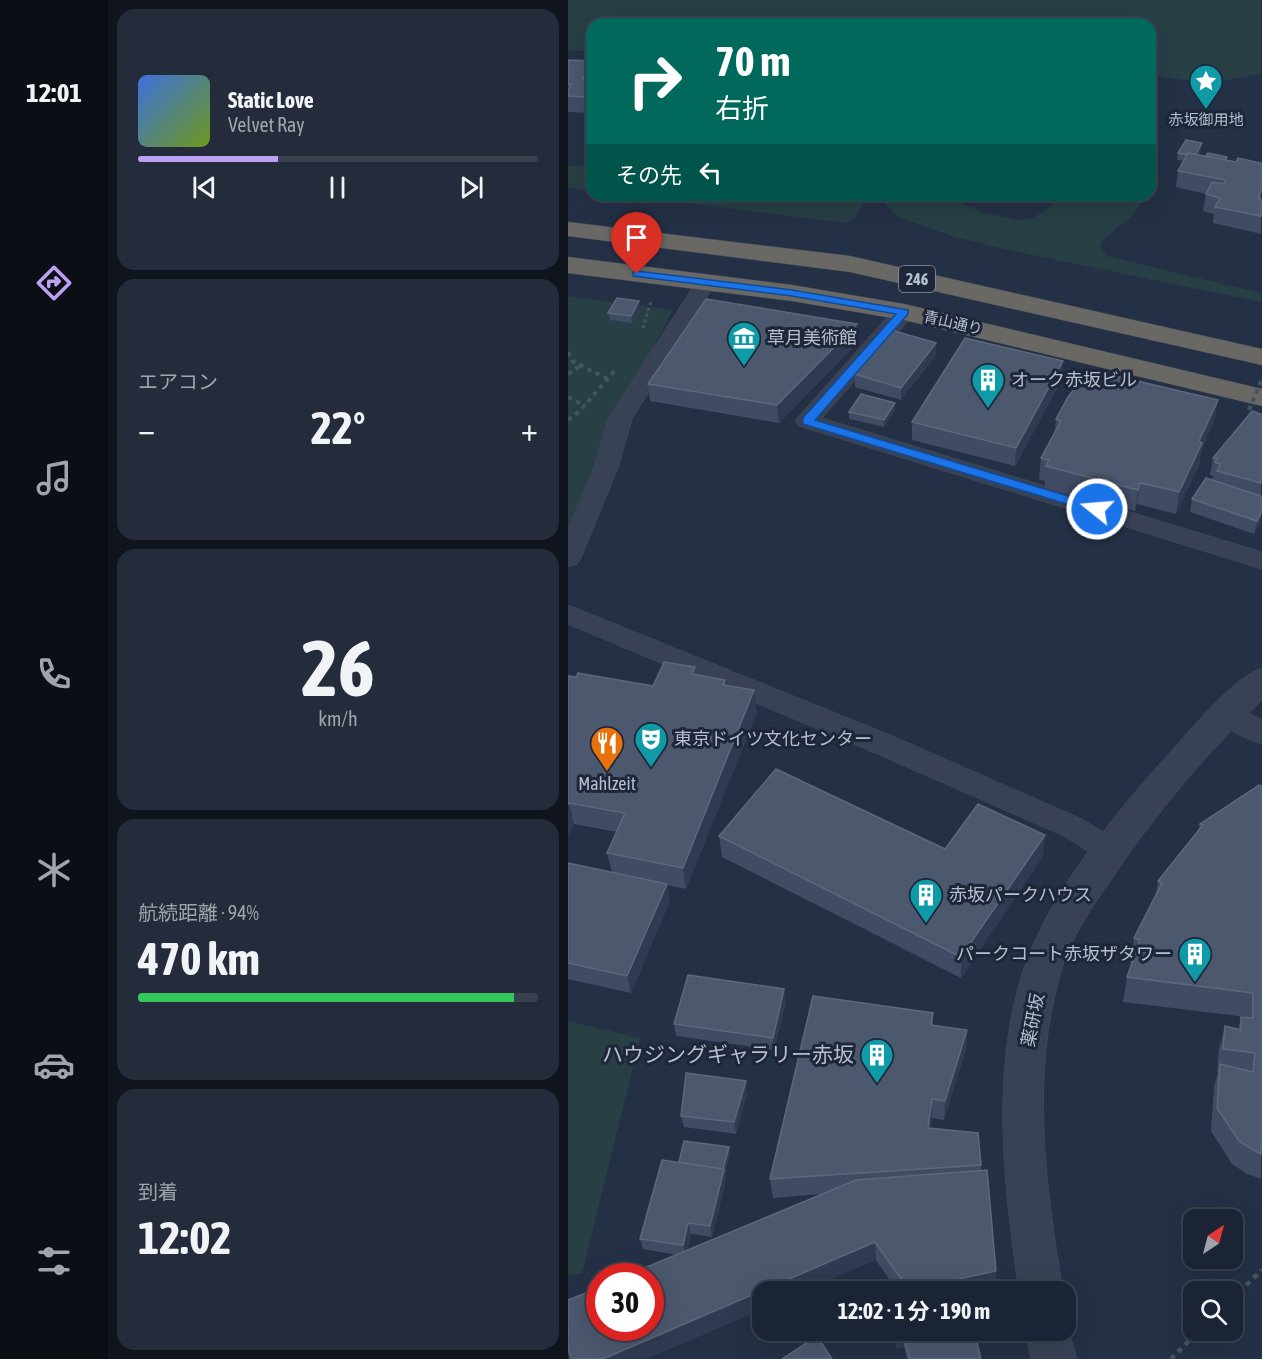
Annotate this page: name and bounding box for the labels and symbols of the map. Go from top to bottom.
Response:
place icon: 赤坂御用地 [1188,63,1224,110]
place label: 赤坂御用地 [1168,111,1244,128]
pin [611,212,662,274]
road number: 246 [899,266,935,292]
street label: 青山通り [922,307,984,338]
museum icon: 草月美術館 [726,320,762,367]
place label: 草月美術館 [767,327,857,348]
building icon: オーク赤坂ビル [970,362,1006,409]
place label: オーク赤坂ビル [1011,369,1137,390]
position arrow [1065,477,1129,541]
theatre icon: 東京ドイツ文化センター [633,721,669,768]
restaurant icon: Mahlzeit [589,725,625,772]
place label: 東京ドイツ文化センター [674,728,872,749]
place label: Mahlzeit [578,773,636,794]
building icon: 赤坂パークハウス [908,877,944,924]
place label: 赤坂パークハウス [949,884,1092,905]
building icon: パークコート赤坂ザタワー [1177,936,1213,983]
place label: パークコート赤坂ザタワー [956,943,1172,964]
street label: 薬研坂 [1017,991,1048,1048]
building icon: ハウジングギャラリー赤坂 [859,1037,895,1084]
place label: ハウジングギャラリー赤坂 [602,1042,854,1066]
north arrow [1183,1209,1243,1269]
speed limit sign: 30 [586,1263,664,1341]

